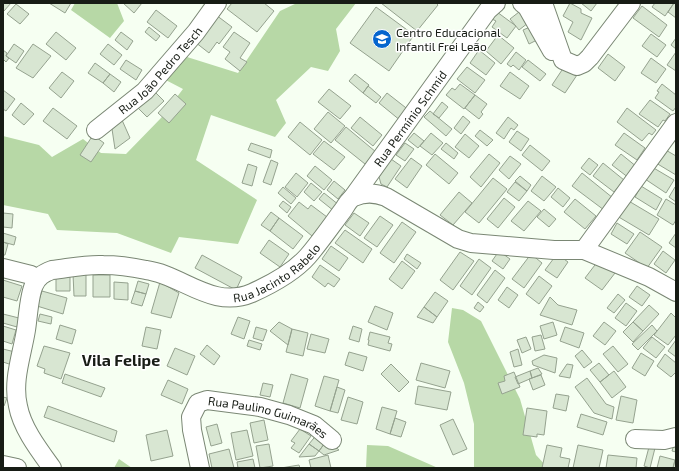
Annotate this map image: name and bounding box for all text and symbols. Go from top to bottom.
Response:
street label: Rua João Pedro Tesch [115,24,205,117]
place label: Centro Educacional Infantil Frei Leão [396,25,501,53]
school or university icon: Centro Educacional Infantil Frei Leão [371,28,393,50]
street label: Rua Permínio Schmid [370,68,449,169]
street label: Rua Jacinto Rabelo [232,240,323,305]
district label: Vila Felipe [82,350,160,369]
street label: Rua Paulino Guimarães [207,393,331,441]

